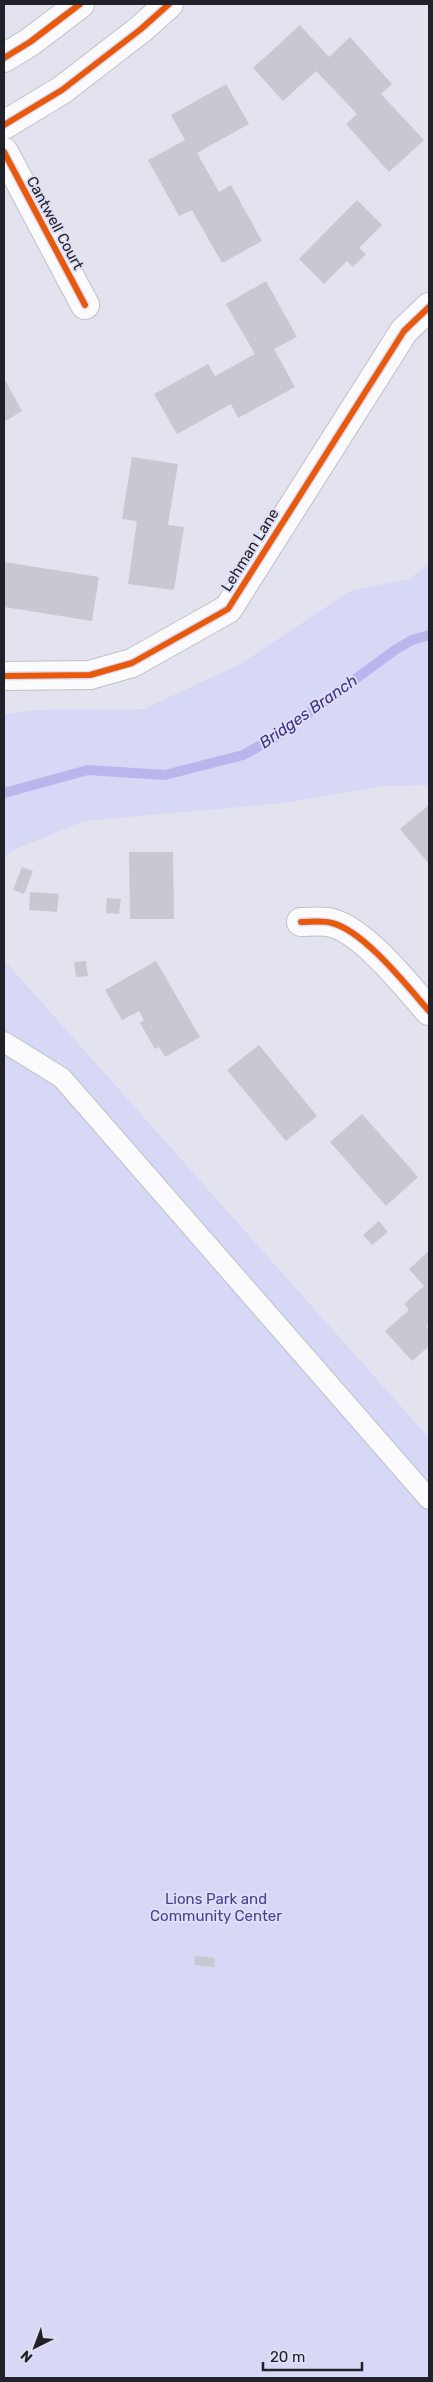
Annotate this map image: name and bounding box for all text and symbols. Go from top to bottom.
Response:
street label: Cantwell Court [23,173,87,273]
street label: Lehman Lane [217,505,283,595]
water label: Bridges Branch [256,671,361,752]
park label: Lions Park and Community Center [150,1890,282,1925]
north arrow [10,2322,60,2372]
scale bar [263,2340,362,2372]
text: N [17,2347,36,2366]
text: 20 m [270,2348,305,2366]

